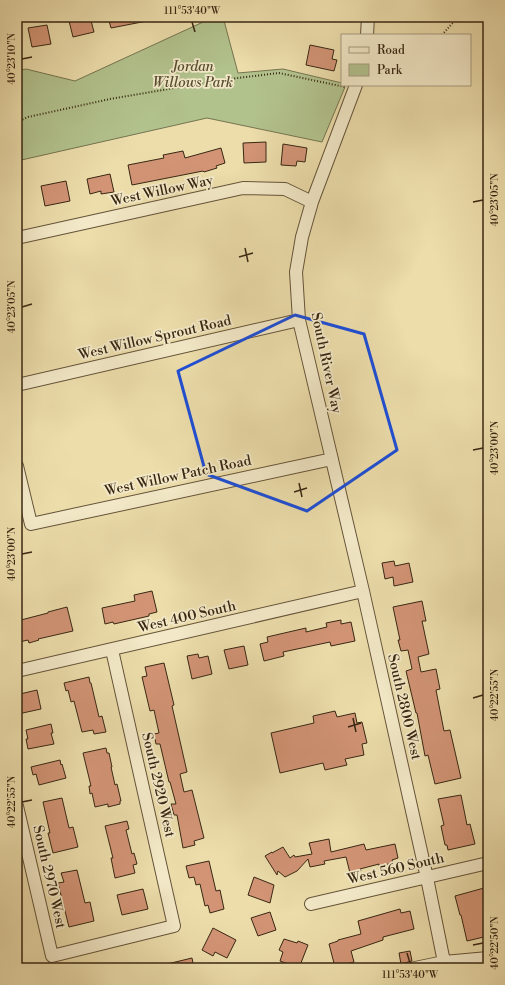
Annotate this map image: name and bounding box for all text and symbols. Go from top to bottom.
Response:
text: 111°53'40"W [164,5,221,17]
text: 40°23'10"N [6,33,18,85]
legend [341,34,471,86]
text: Road [377,43,405,58]
park label: Jordan Willows Park [153,58,233,92]
text: Park [377,63,403,78]
street label: West Willow Way [108,171,215,211]
text: 40°23'05"N [489,173,501,227]
text: 40°23'05"N [6,280,18,334]
street label: South River Way [307,311,346,415]
street label: West Willow Sprout Road [76,312,233,365]
text: 40°23'00"N [489,420,501,475]
street label: West Willow Patch Road [102,452,253,501]
text: 40°23'00"N [6,526,18,581]
street label: West 400 South [135,597,238,637]
street label: South 2800 West [383,652,425,762]
text: 40°22'55"N [489,668,501,721]
street label: South 2920 West [137,731,179,839]
text: 40°22'55"N [6,775,18,828]
street label: South 2970 West [28,823,70,931]
street label: West 560 South [345,849,447,889]
text: 40°22'50"N [489,916,501,970]
text: 111°53'40"W [382,969,439,981]

